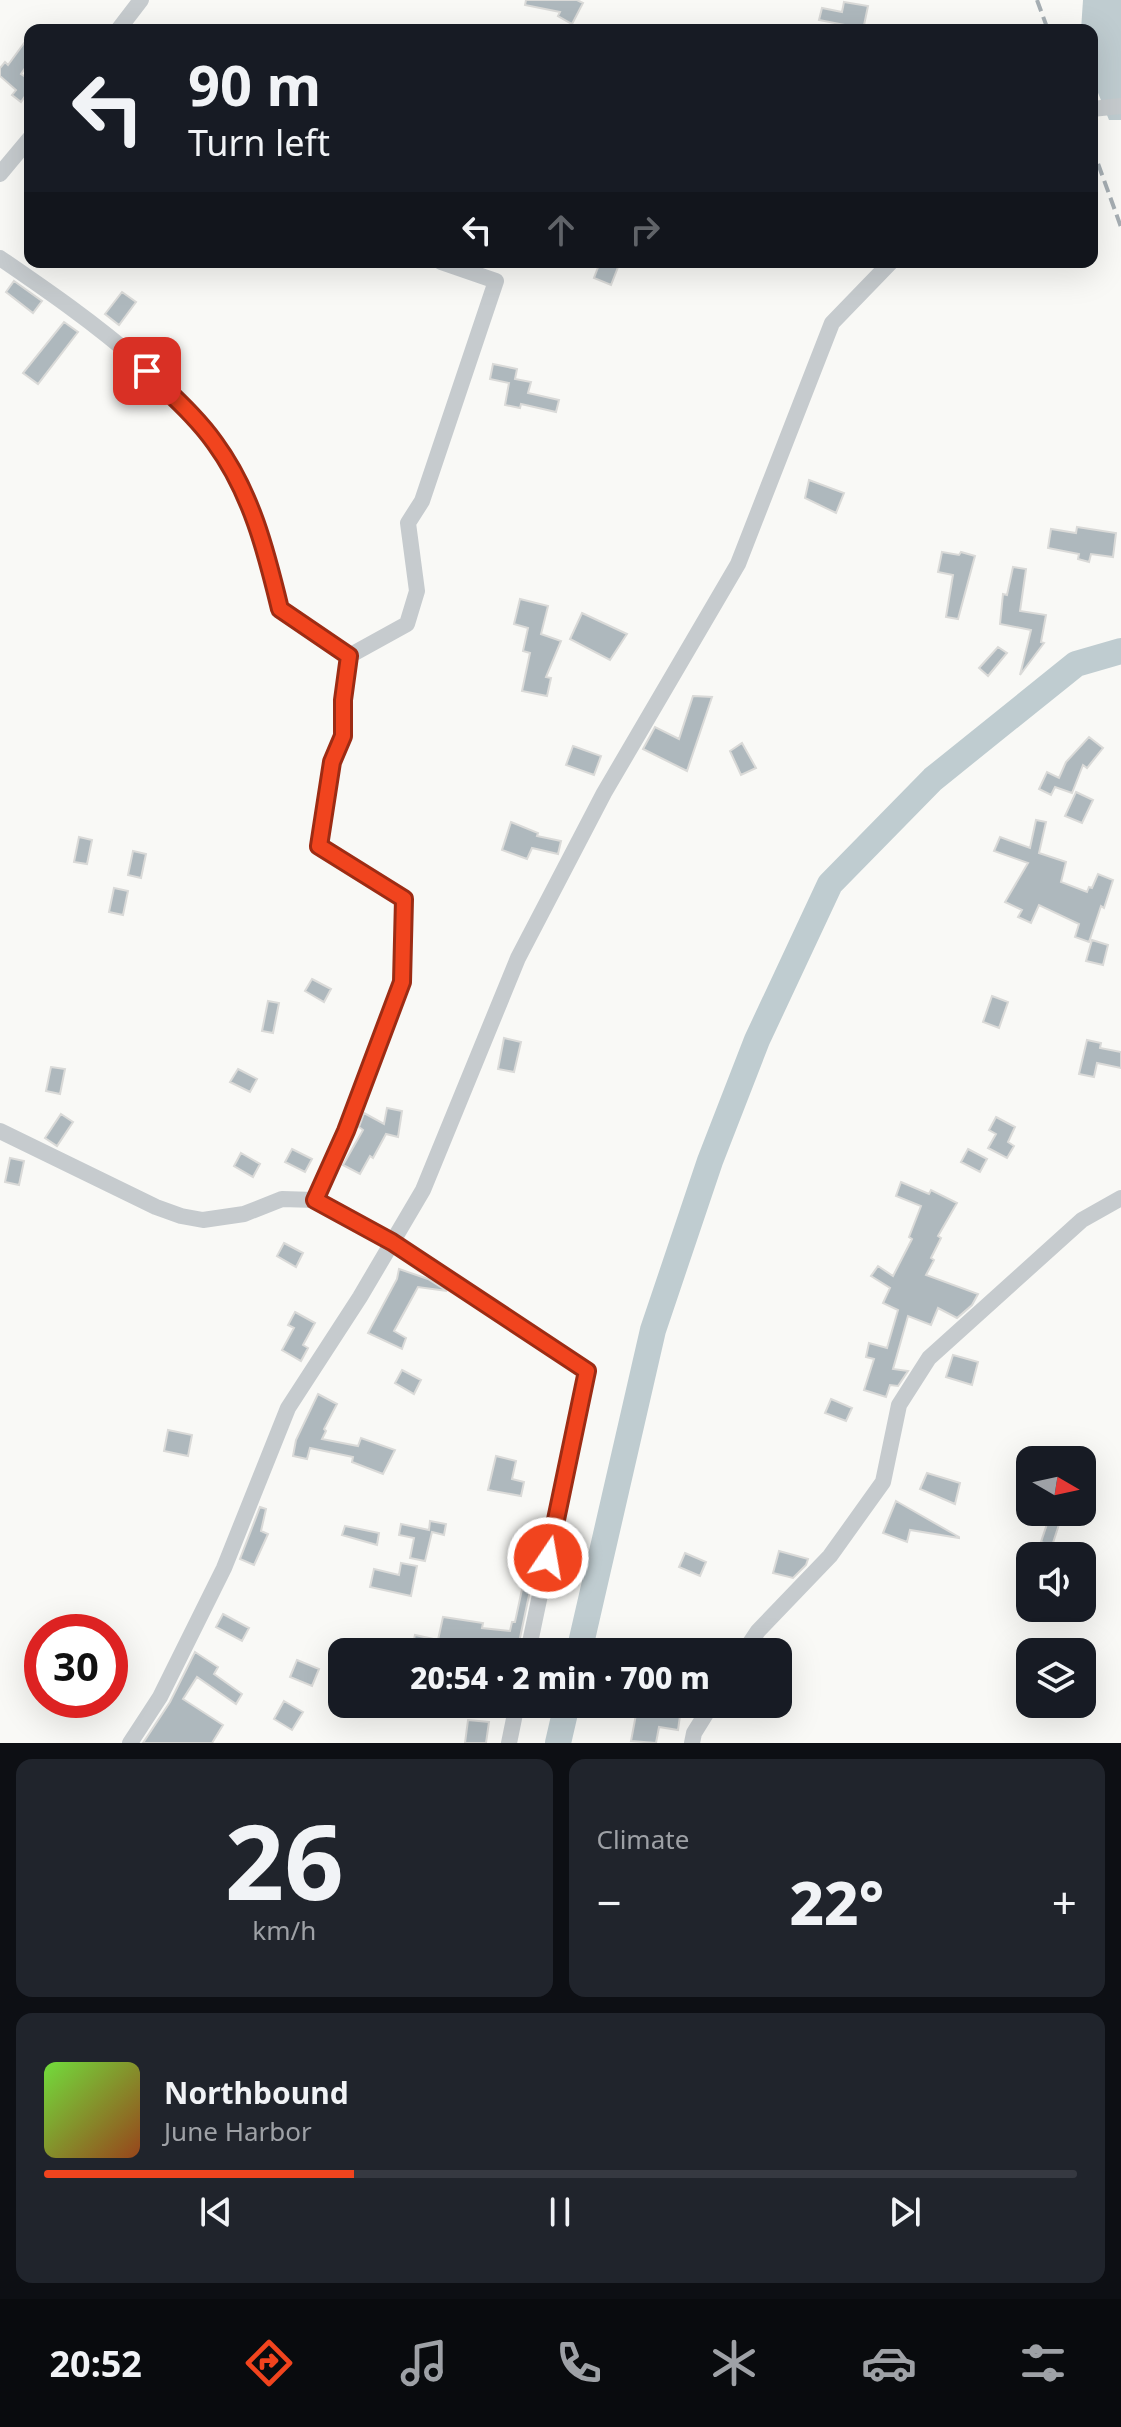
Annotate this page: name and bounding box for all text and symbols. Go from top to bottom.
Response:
text: 90 m [188,46,321,122]
icon: left [56,56,160,160]
text: Turn left [188,118,330,167]
icon: left [455,208,499,252]
icon: ahead [539,208,583,252]
icon: right [623,208,667,252]
pin [113,337,181,405]
icon: arrive [125,349,169,393]
north arrow [1016,1446,1096,1526]
map controls [1016,1446,1096,1718]
position arrow [506,1516,590,1600]
button: sound [1016,1542,1096,1622]
speed limit sign: 30 [24,1614,128,1718]
button: layers [1016,1638,1096,1718]
text: 20:54 · 2 min · 700 m [410,1657,710,1698]
text: 26 [225,1789,344,1930]
text: Climate [597,1821,689,1857]
text: 22° [789,1861,884,1943]
text: − [597,1872,622,1932]
text: + [1052,1872,1077,1932]
text: km/h [252,1912,316,1948]
text: Northbound [164,2072,349,2113]
text: June Harbor [164,2113,312,2149]
icon: previous [194,2190,238,2234]
icon: pause [538,2190,582,2234]
icon: next [883,2190,927,2234]
icon: directions [241,2335,297,2391]
icon: music [396,2335,452,2391]
icon: phone [551,2335,607,2391]
icon: climate [706,2335,762,2391]
icon: car [861,2335,917,2391]
icon: filters [1015,2335,1071,2391]
text: 20:52 [49,2339,142,2388]

